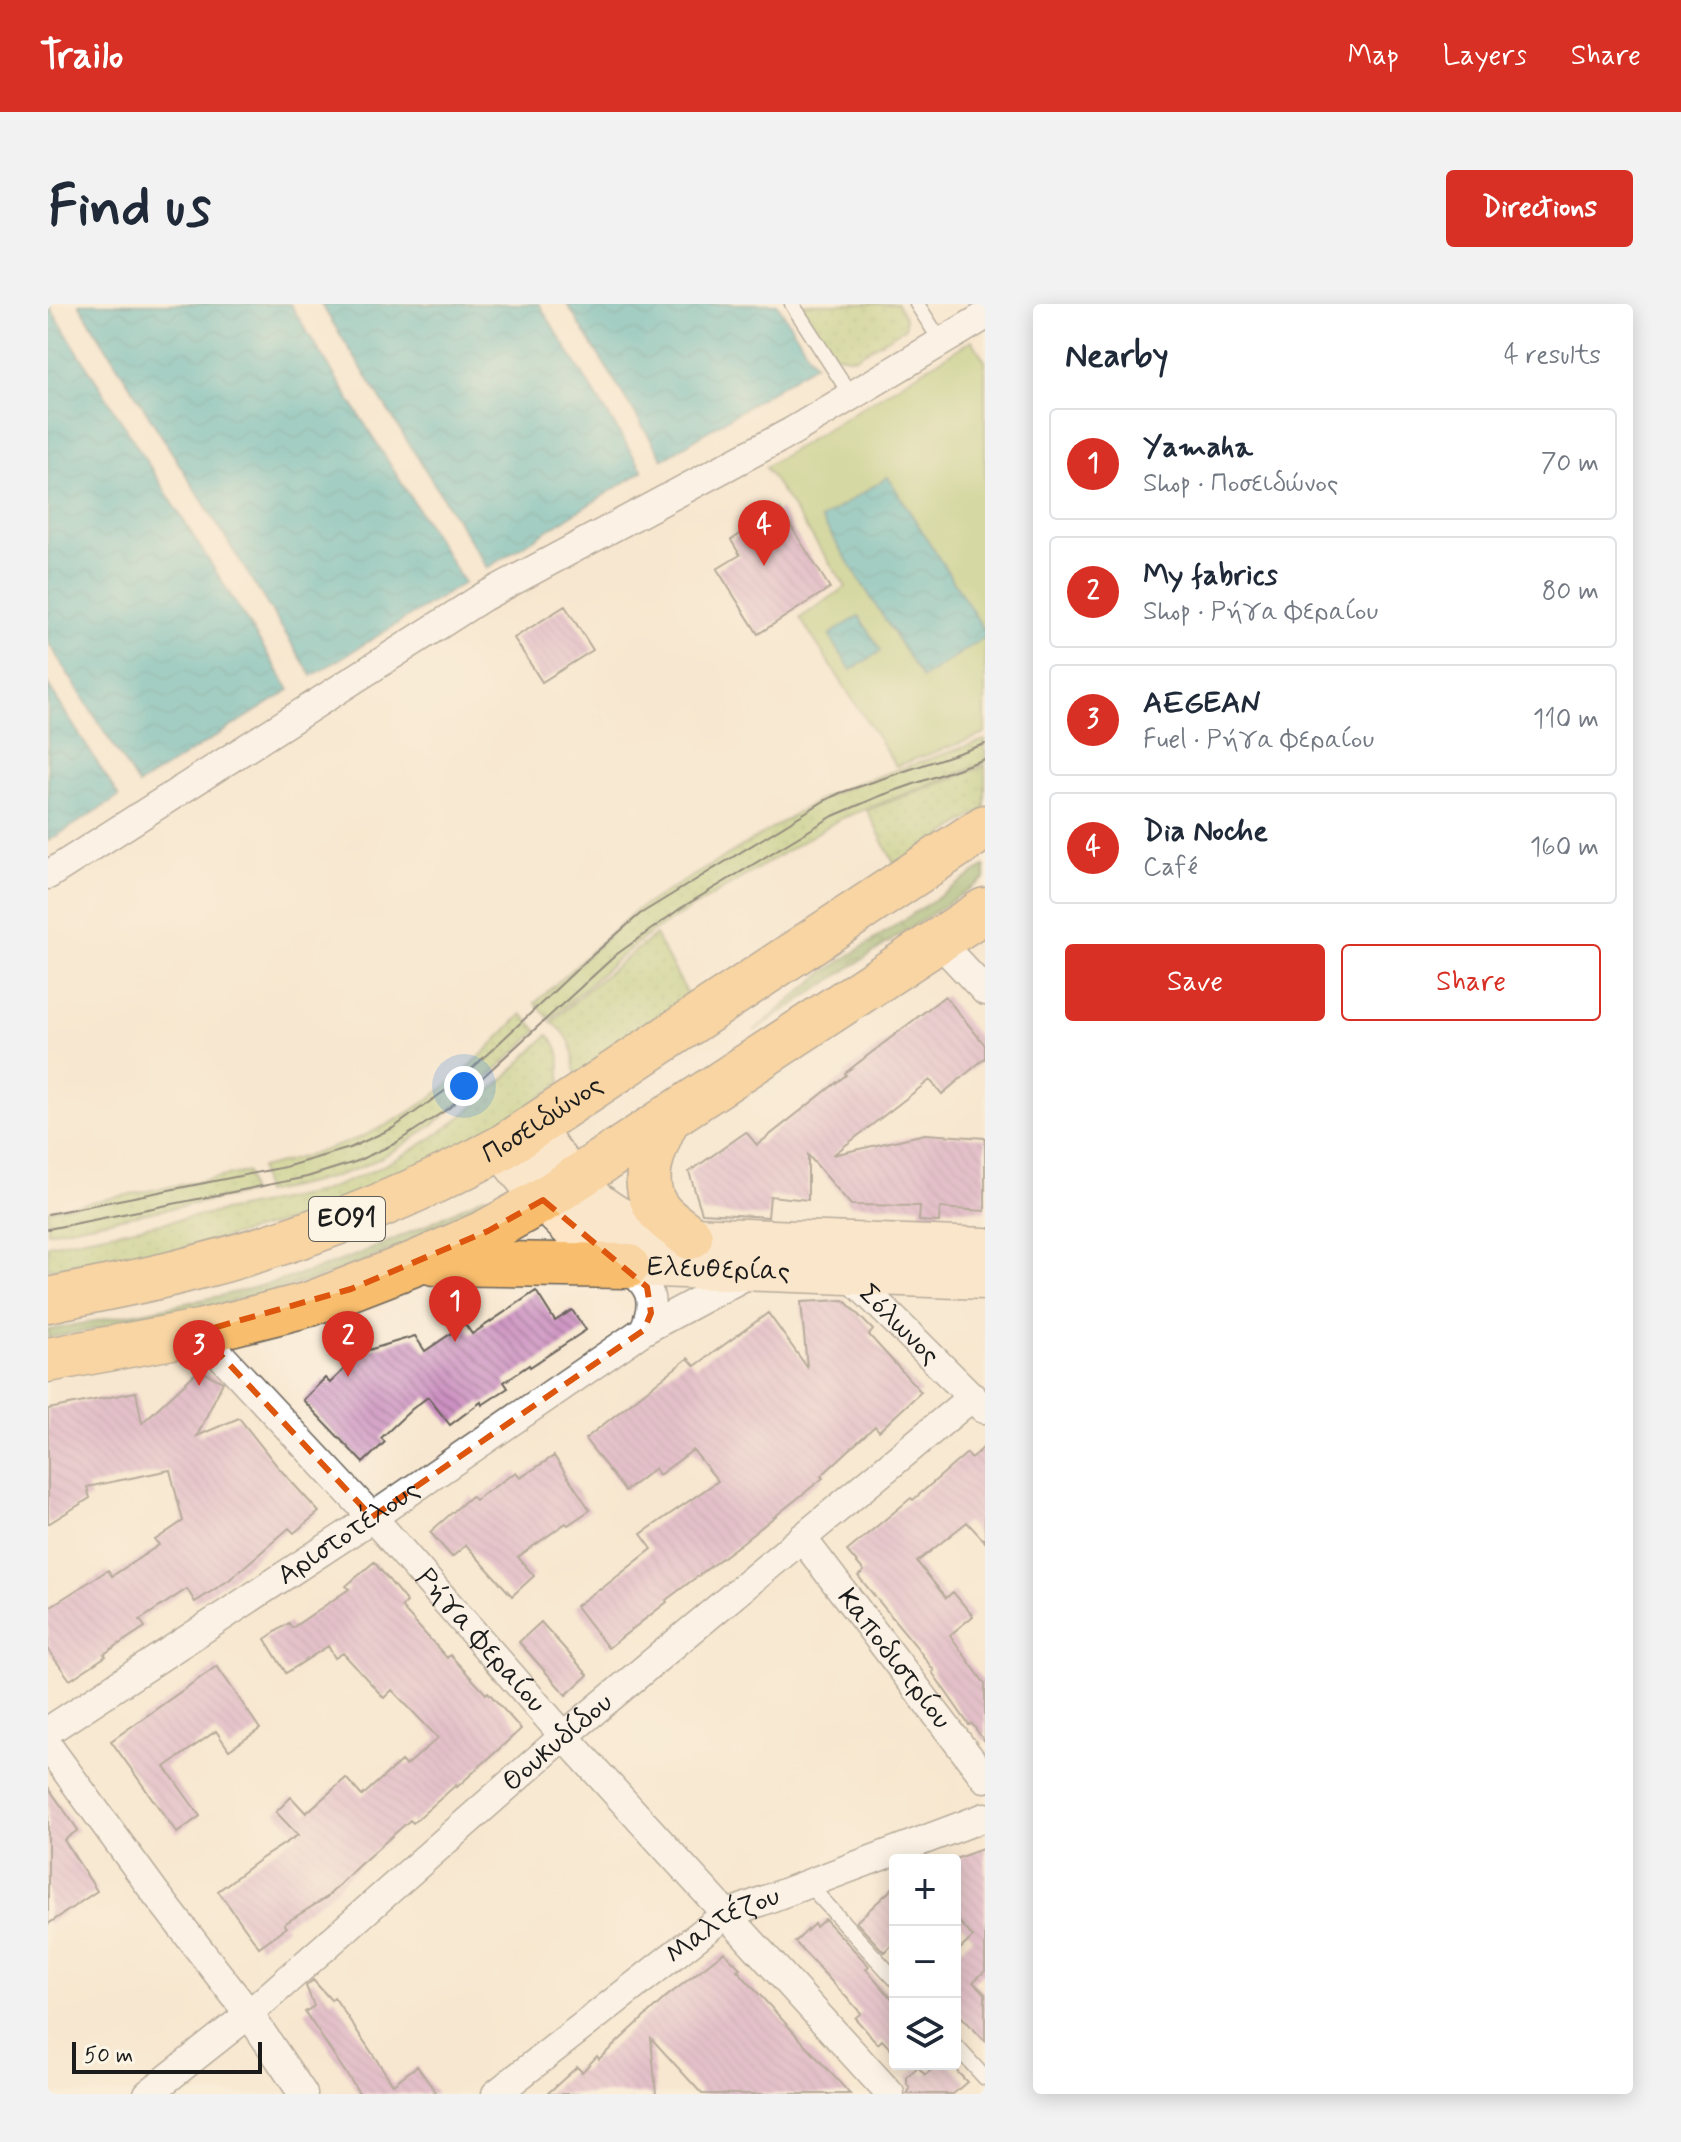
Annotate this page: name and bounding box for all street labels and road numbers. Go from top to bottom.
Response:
street label: Ποσειδώνος [476,1067,610,1173]
road number: ΕΟ91 [309,1197,385,1241]
street label: Ελευθερίας [646,1248,791,1290]
street label: Σόλωνος [850,1276,948,1373]
street label: Αριστοτέλους [270,1472,427,1594]
street label: Ρήγα Φεραίου [407,1561,554,1721]
street label: Καποδιστρίου [828,1581,960,1737]
street label: Θουκυδίδου [495,1684,621,1800]
street label: Μαλτέζου [658,1877,785,1973]

